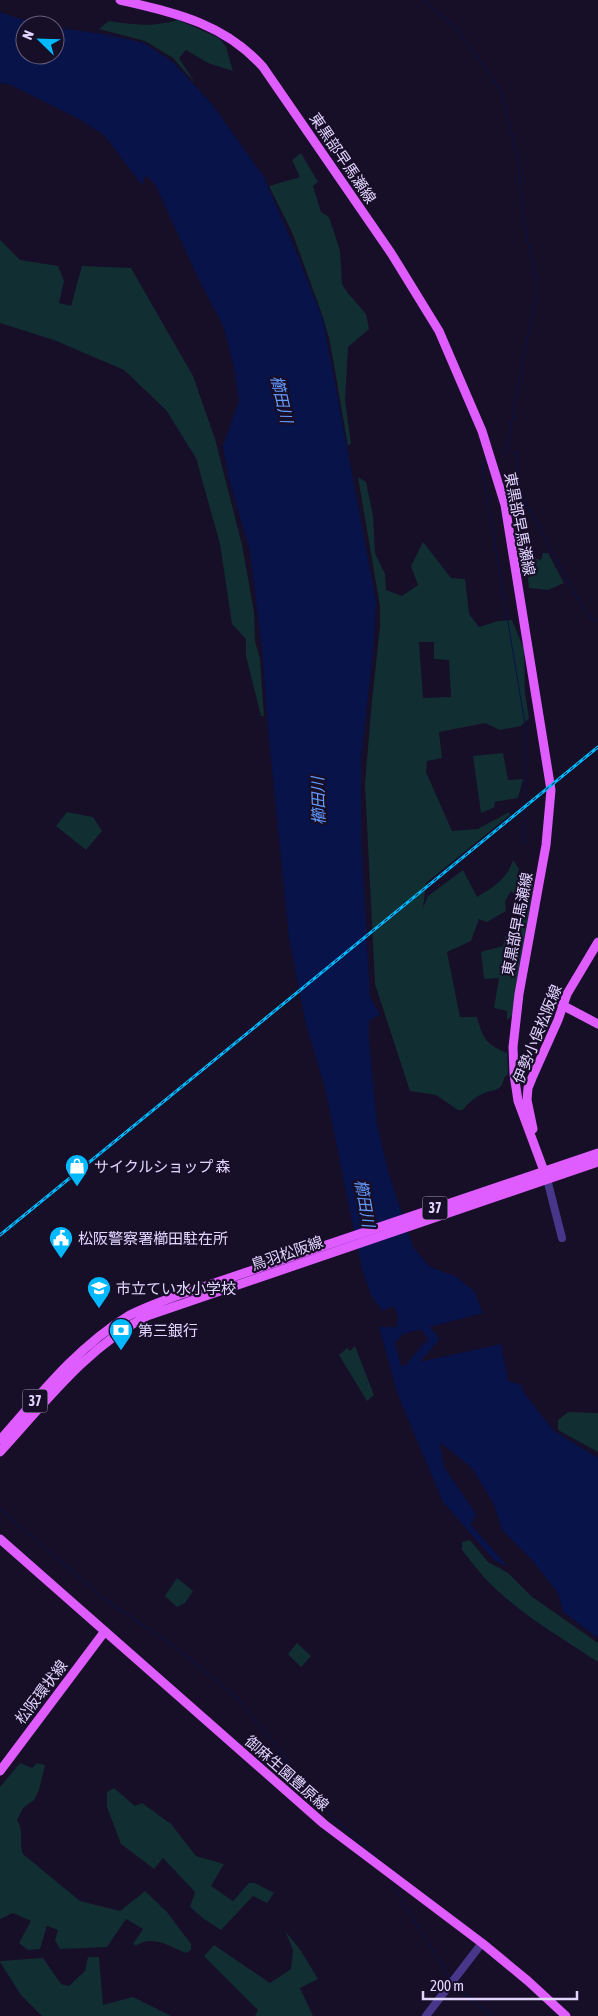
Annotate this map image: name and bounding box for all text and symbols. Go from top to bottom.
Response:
north arrow [15,15,65,65]
text: N [19,28,37,42]
street label: 東黒部早馬瀬線 [307,110,379,206]
water label: 櫛田川 [268,374,297,426]
street label: 東黒部早馬瀬線 [502,471,538,577]
water label: 櫛田川 [308,775,328,825]
street label: 東黒部早馬瀬線 [499,871,535,977]
street label: 伊勢小俣松阪線 [509,982,565,1086]
shop icon: サイクルショップ 森 [64,1153,90,1187]
place label: サイクルショップ 森 [94,1158,230,1175]
water label: 櫛田川 [352,1178,378,1230]
road number: 37 [422,1196,448,1220]
public building icon: 松阪警察署櫛田駐在所 [48,1225,74,1259]
place label: 松阪警察署櫛田駐在所 [78,1230,228,1247]
street label: 鳥羽松阪線 [249,1233,325,1273]
school or university icon: 市立てい水小学校 [86,1275,112,1309]
place label: 市立てい水小学校 [116,1280,236,1297]
bank icon: 第三銀行 [108,1317,134,1351]
place label: 第三銀行 [138,1322,198,1339]
road number: 37 [22,1390,48,1412]
street label: 松阪環状線 [12,1657,70,1727]
street label: 御麻生園豊原線 [242,1732,332,1814]
scale bar [423,1968,577,2000]
text: 200 m [430,1977,464,1994]

